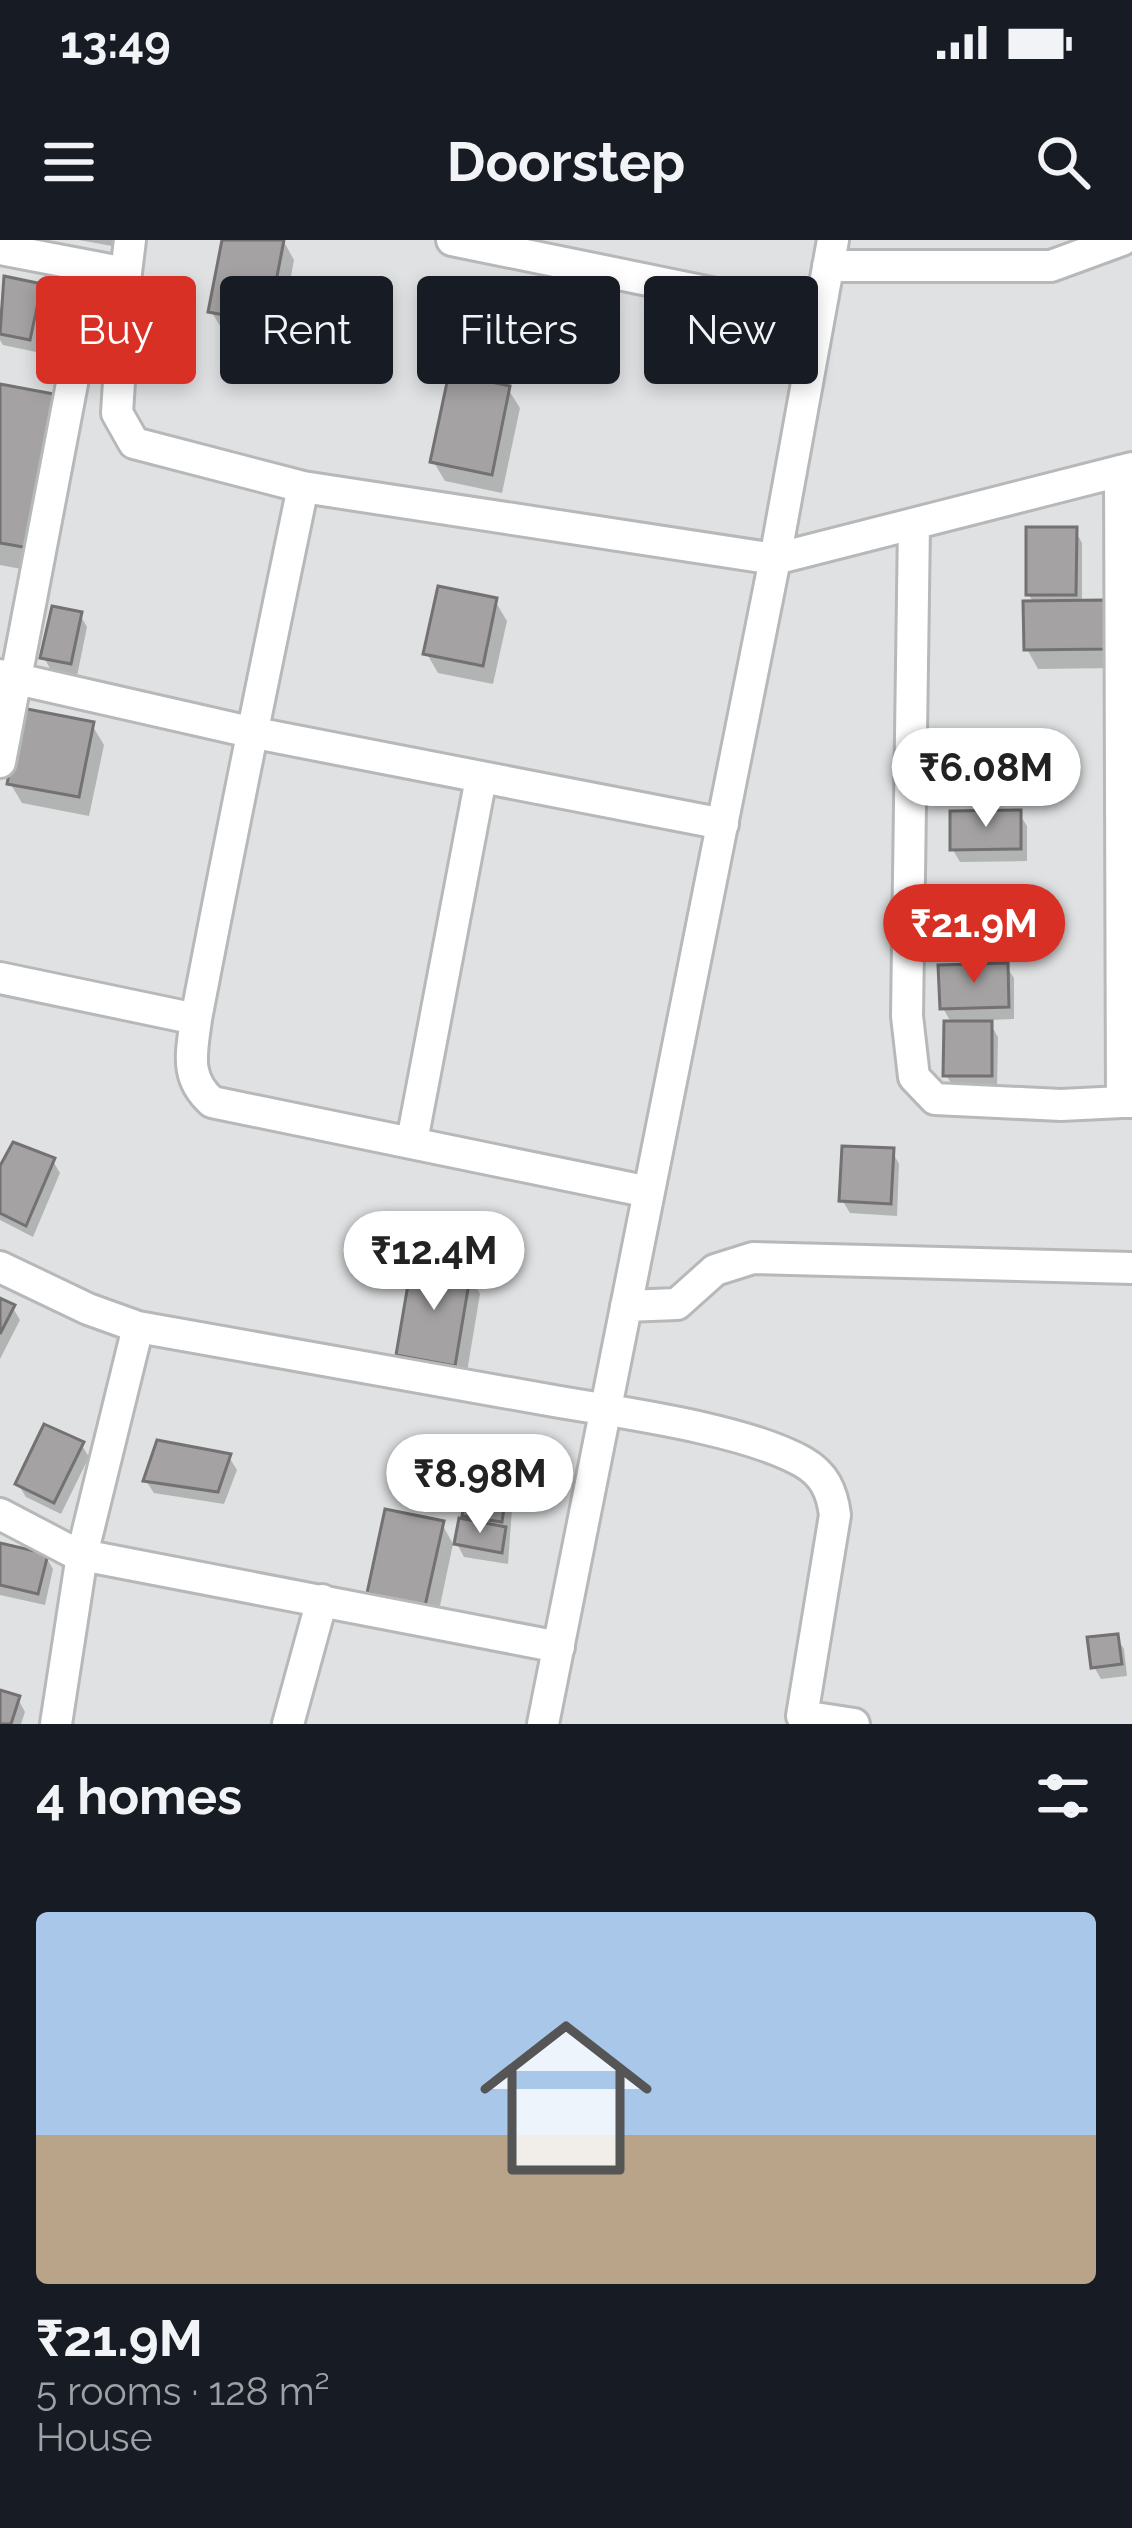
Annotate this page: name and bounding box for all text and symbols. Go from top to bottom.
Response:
text: 13:49 [60,16,171,69]
icon: menu [36,129,102,195]
icon: search [1030,129,1096,195]
text: Doorstep [447,130,685,194]
chip: Buy [36,276,196,384]
chip: Rent [220,276,393,384]
chip: Filters [417,276,620,384]
chip: New [644,276,818,384]
pin: ₹6.08M [888,728,1084,830]
text: ₹6.08M [919,744,1053,790]
pin: ₹21.9M [876,884,1072,986]
text: ₹21.9M [910,900,1038,946]
pin: ₹12.4M [336,1211,532,1313]
text: ₹12.4M [371,1227,497,1273]
pin: ₹8.98M [382,1434,578,1536]
text: ₹8.98M [413,1450,547,1496]
icon: filters [1030,1763,1096,1829]
text: 4 homes [36,1766,242,1826]
icon: home [458,1990,674,2206]
text: ₹21.9M [36,2308,203,2368]
text: 5 rooms · 128 m² [36,2368,330,2414]
text: House [36,2414,153,2460]

